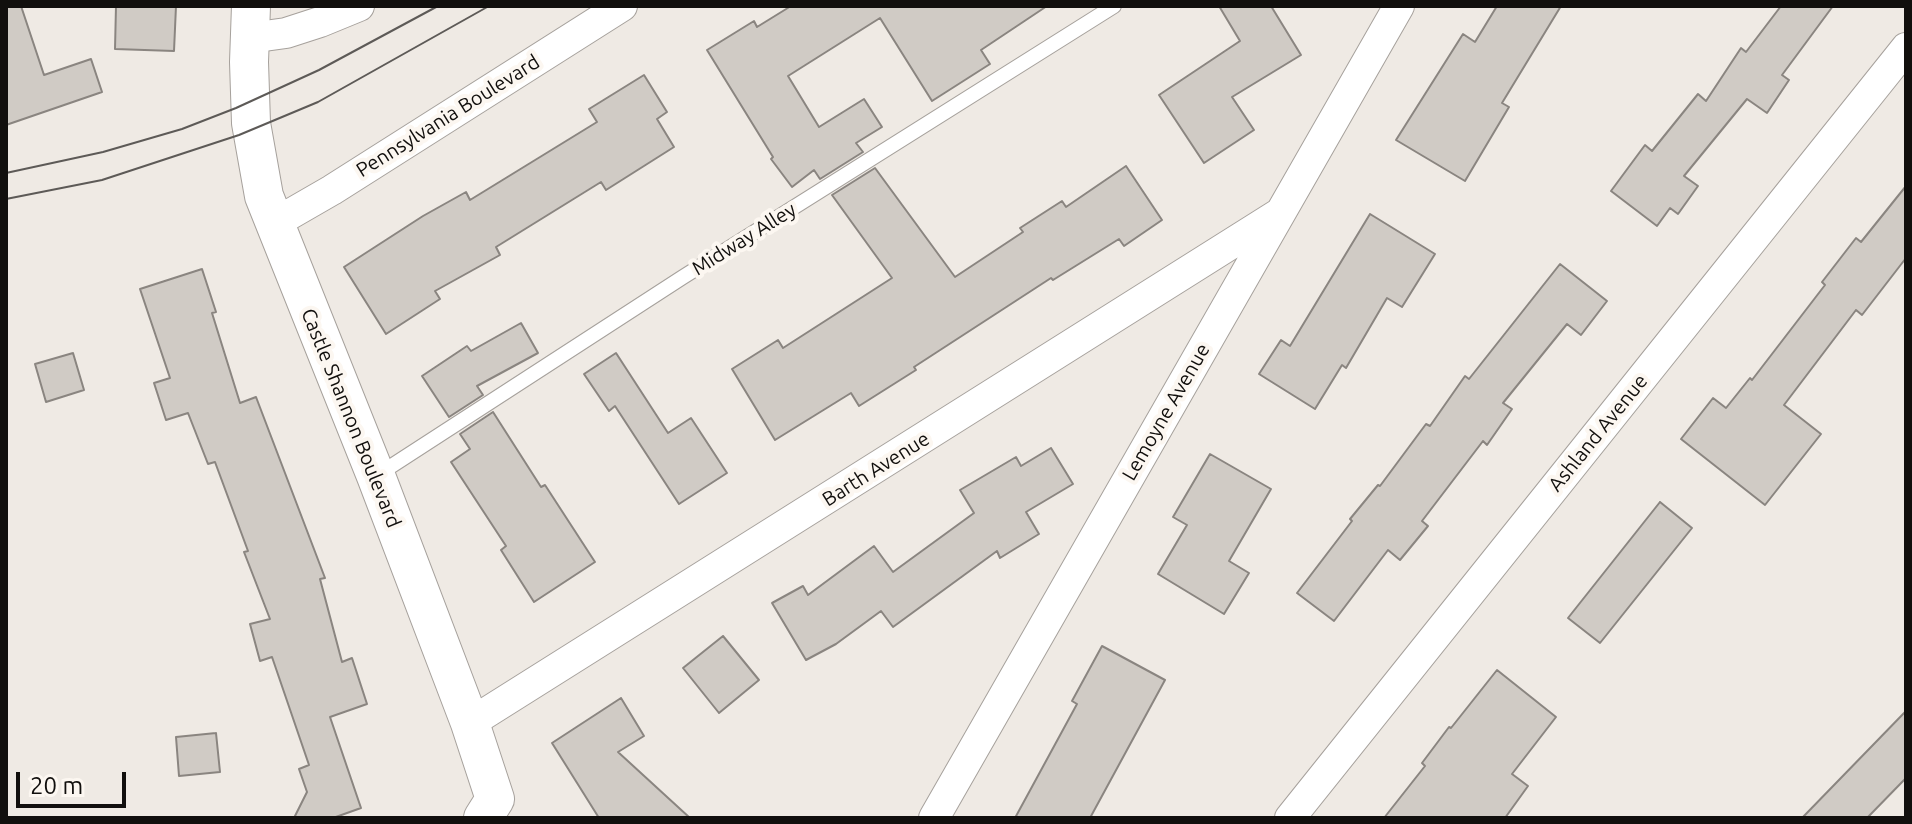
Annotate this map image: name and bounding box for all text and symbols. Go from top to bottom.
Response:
street label: Pennsylvania Boulevard [352,50,544,182]
street label: Midway Alley [688,198,800,280]
street label: Castle Shannon Boulevard [296,305,406,531]
street label: Lemoyne Avenue [1117,339,1215,485]
street label: Ashland Avenue [1543,369,1653,497]
street label: Barth Avenue [818,427,934,511]
scale bar [20,756,130,806]
text: 20 m [30,772,83,799]

